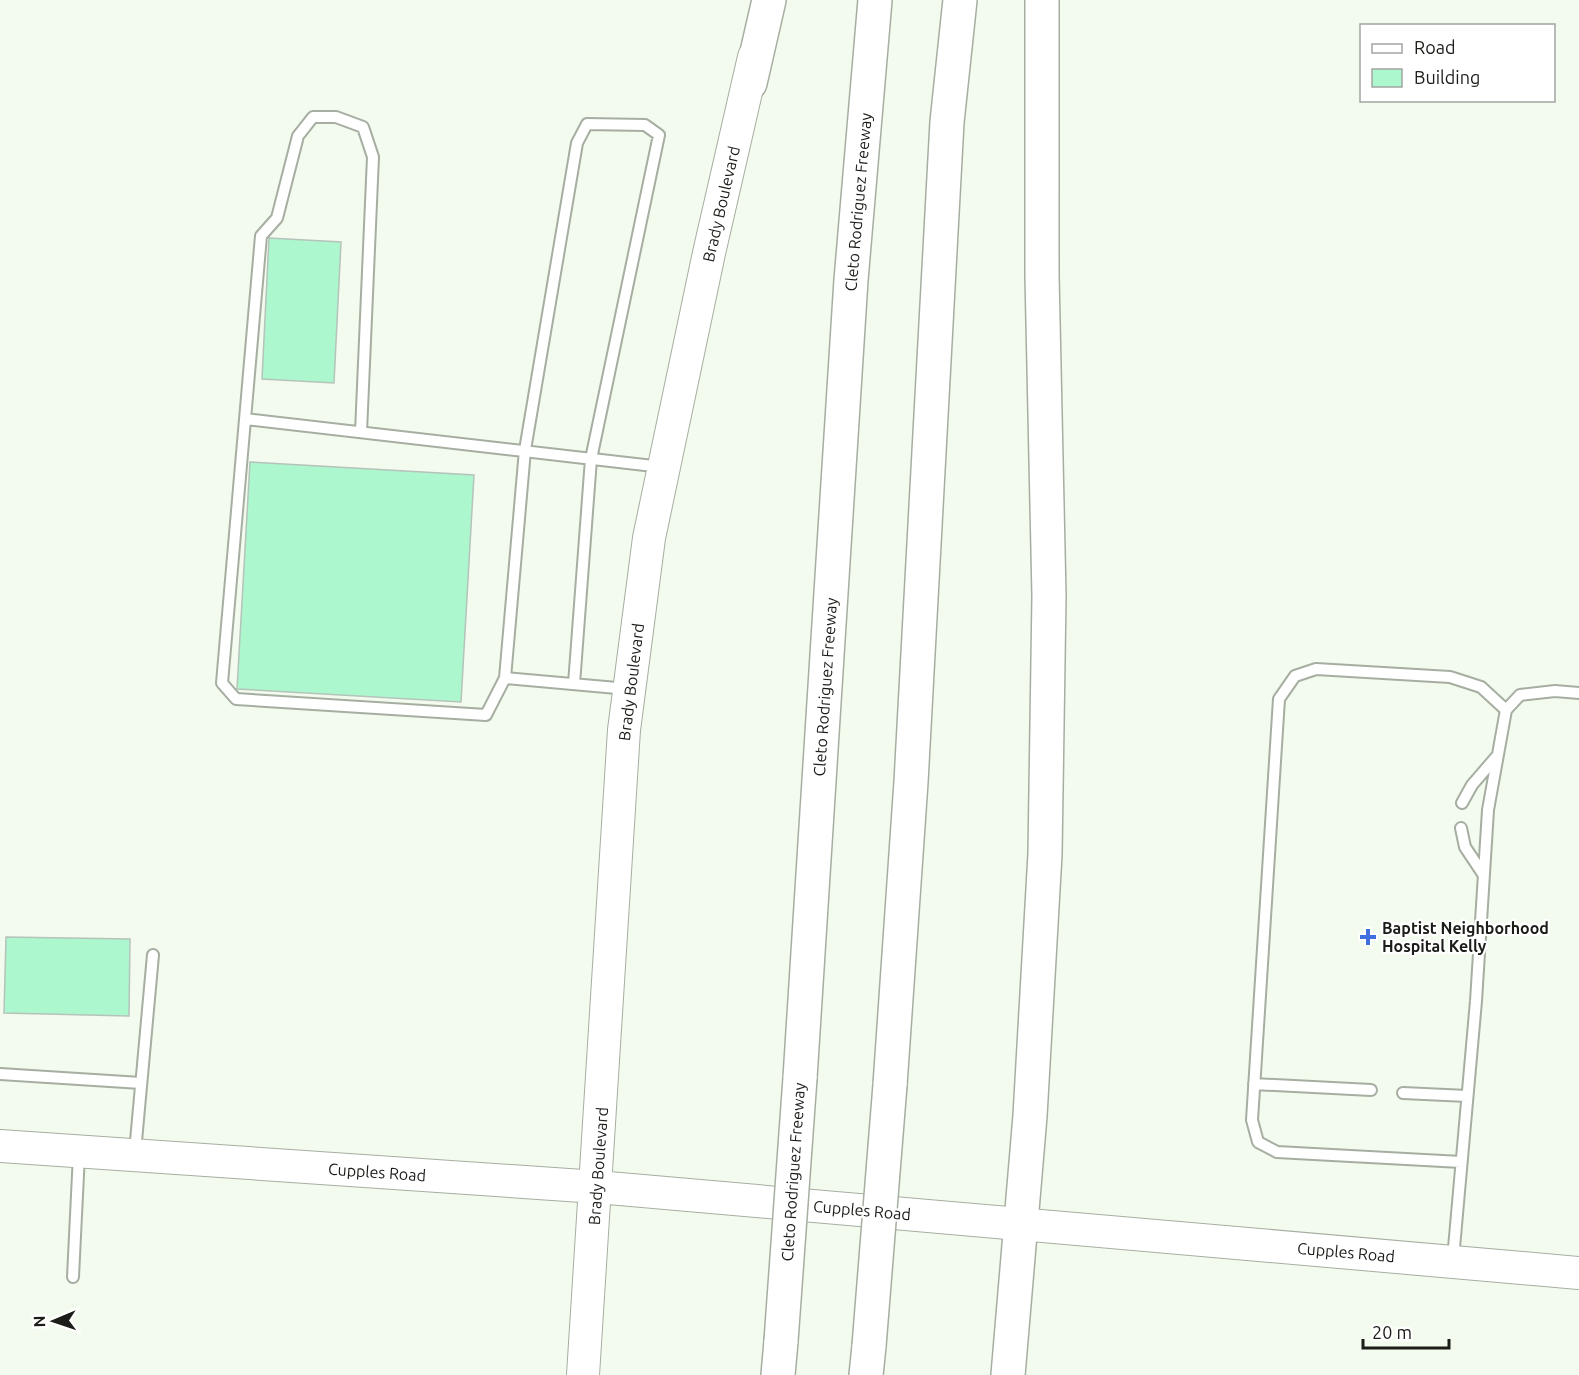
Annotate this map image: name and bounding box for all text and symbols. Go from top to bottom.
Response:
legend [1360,24,1555,102]
text: Road [1414,37,1456,57]
text: Building [1414,67,1480,87]
street label: Cleto Rodriguez Freeway [841,112,875,292]
street label: Brady Boulevard [699,144,743,264]
street label: Cleto Rodriguez Freeway [810,597,840,777]
street label: Brady Boulevard [615,622,647,742]
place label: Baptist Neighborhood Hospital Kelly [1382,919,1549,955]
marker: Baptist Neighborhood Hospital Kelly [1359,928,1377,946]
street label: Cleto Rodriguez Freeway [778,1082,808,1262]
street label: Brady Boulevard [585,1106,611,1226]
street label: Cupples Road [327,1160,427,1184]
street label: Cupples Road [812,1197,912,1223]
street label: Cupples Road [1296,1239,1396,1265]
north arrow [24,1291,84,1351]
scale bar [1363,1312,1448,1350]
text: N [30,1315,48,1328]
text: 20 m [1372,1322,1412,1342]

